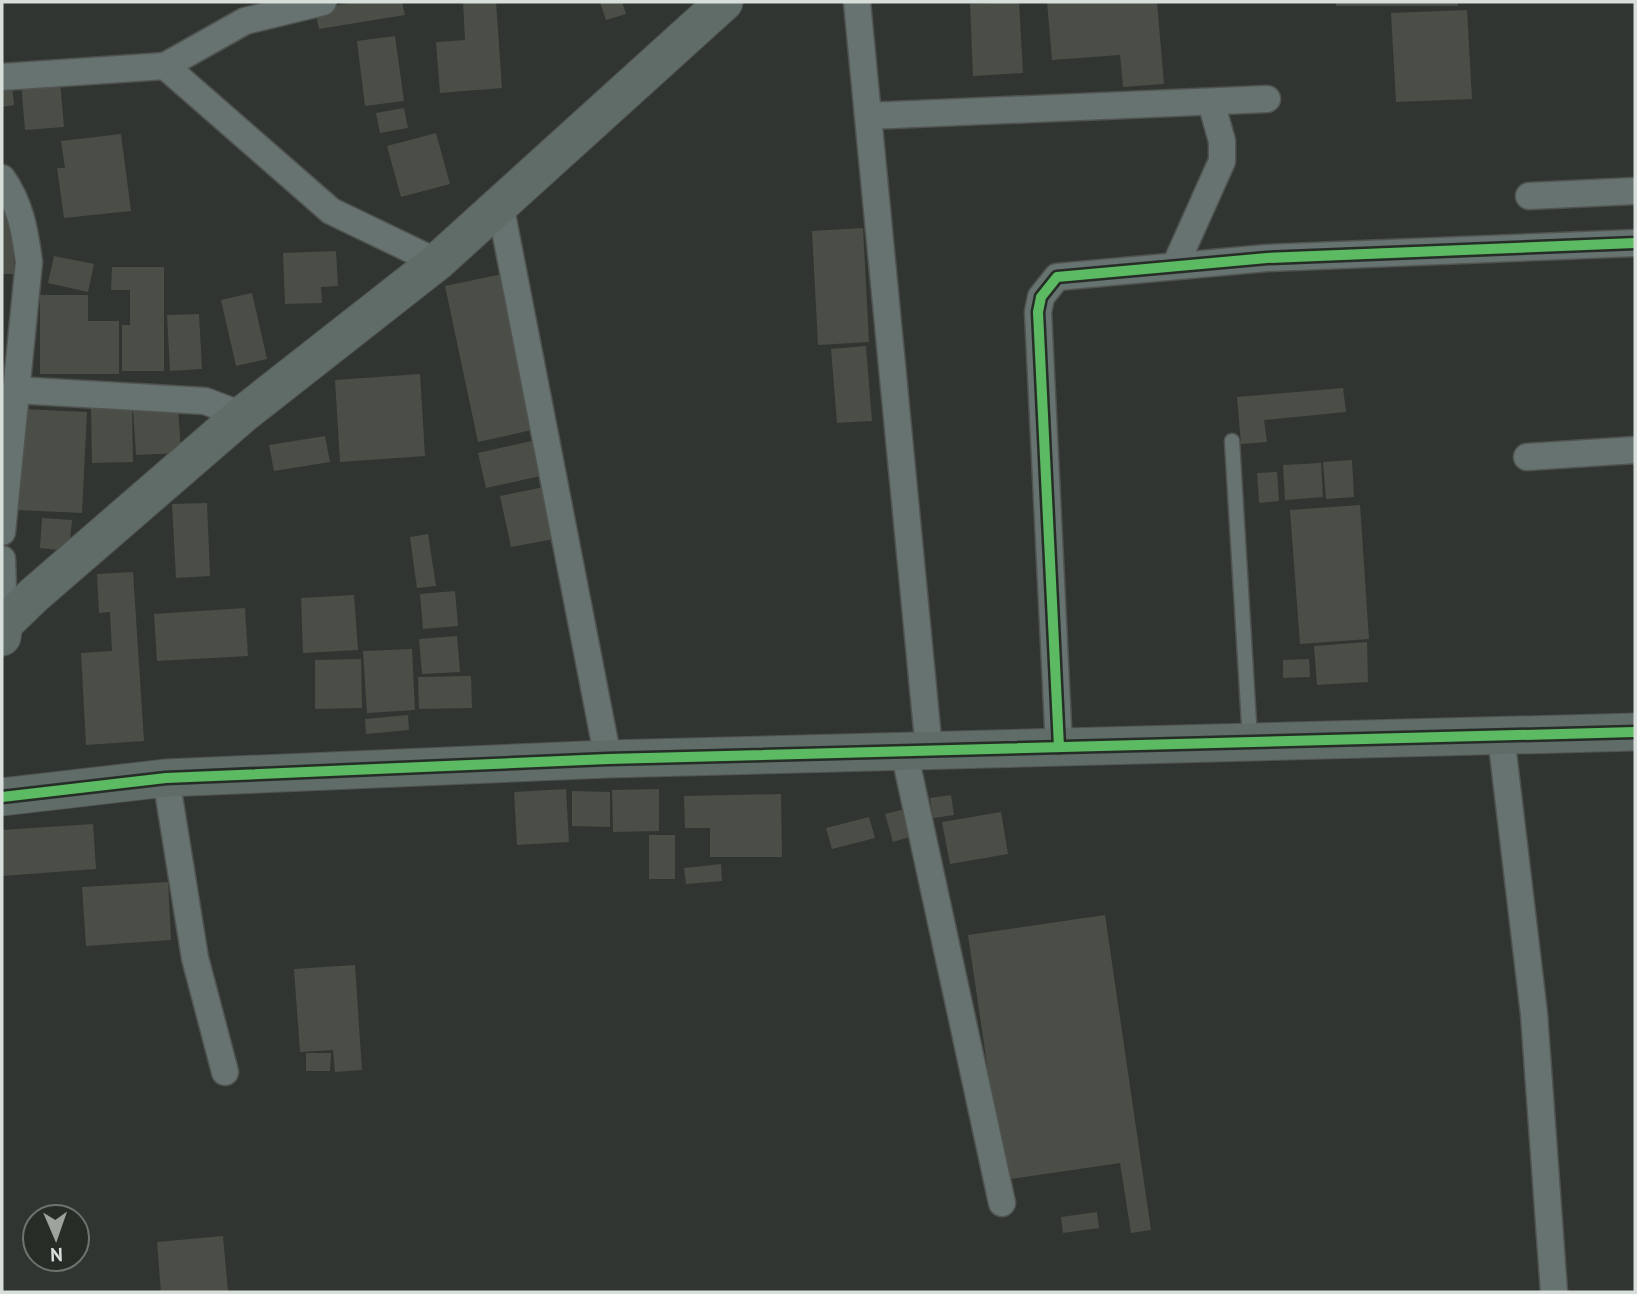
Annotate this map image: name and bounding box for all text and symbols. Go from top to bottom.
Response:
north arrow [21,1203,91,1273]
text: N [50,1243,63,1267]

